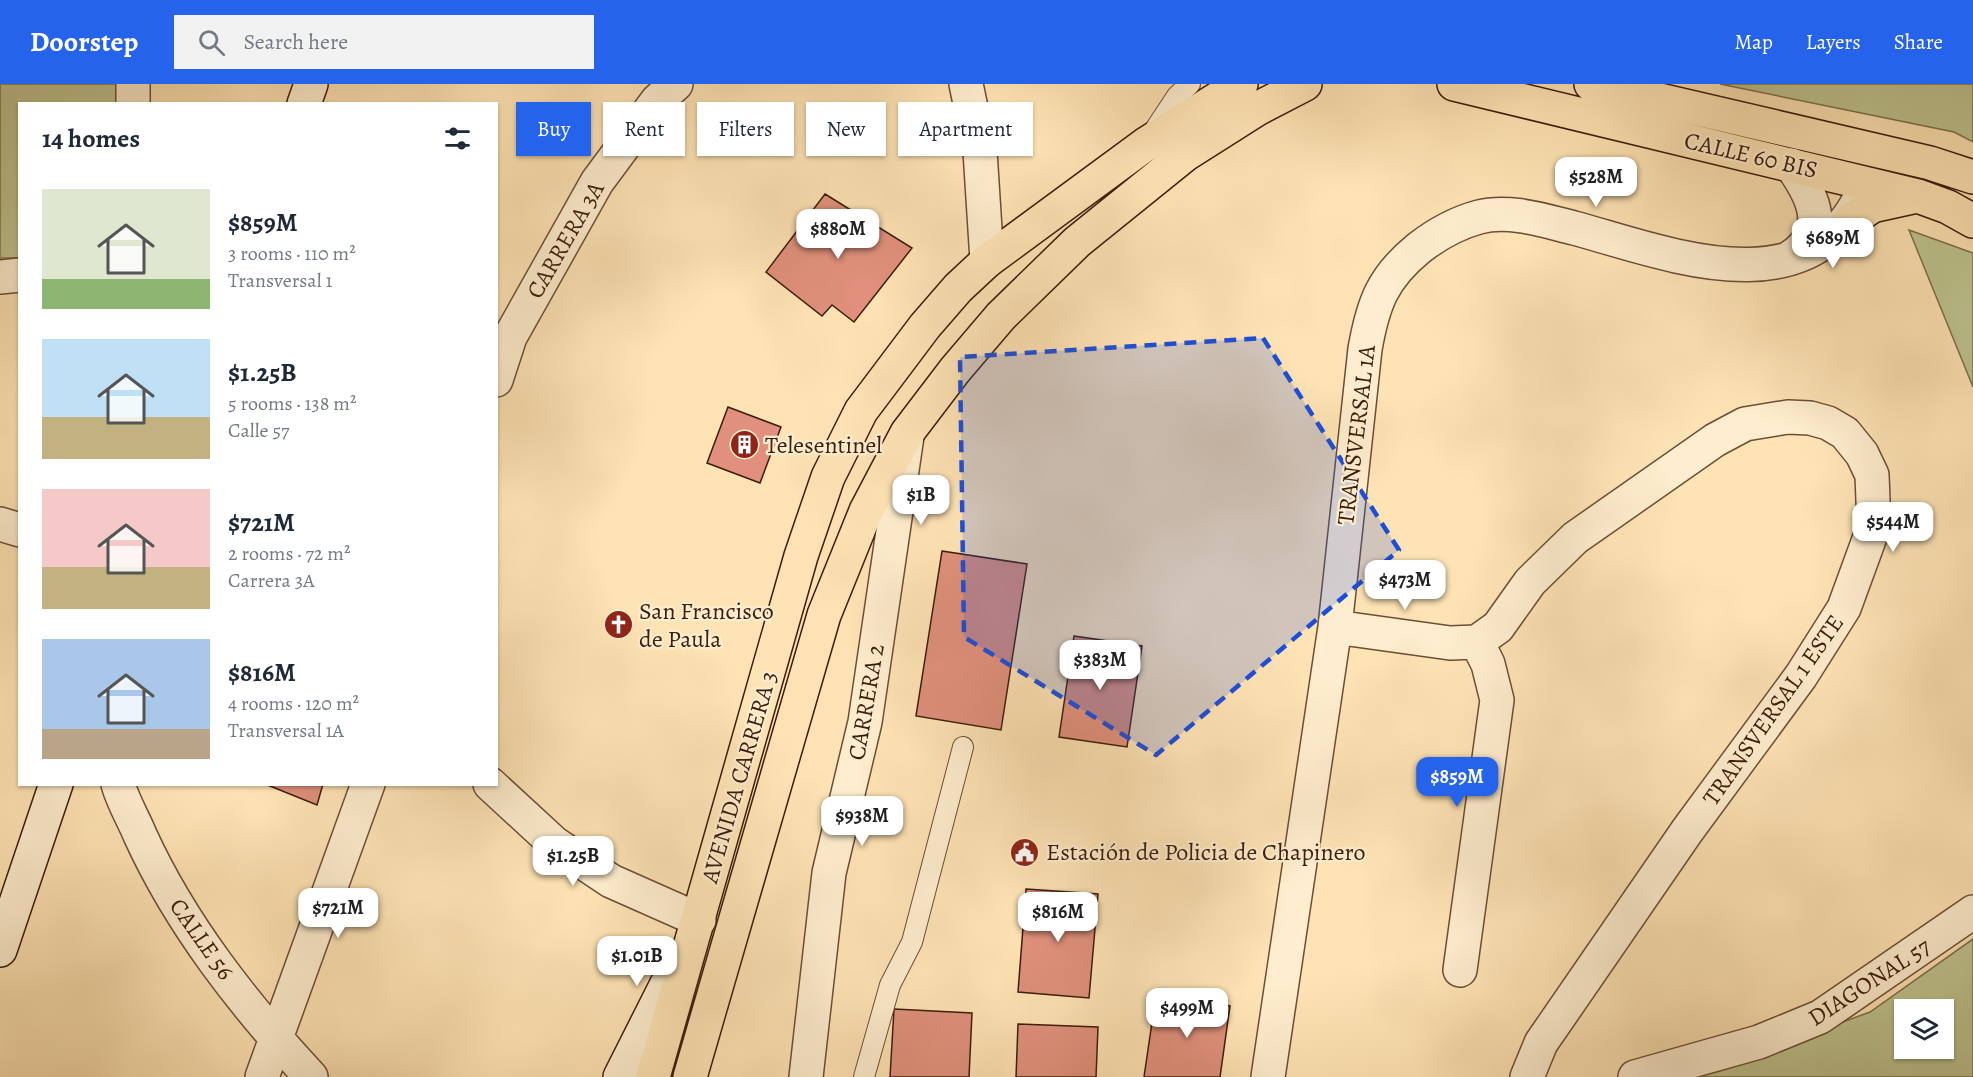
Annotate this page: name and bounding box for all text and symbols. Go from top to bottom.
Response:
search box [174,15,594,69]
text: Doorstep [30,23,138,61]
icon: search [195,26,228,59]
text: Search here [243,27,348,57]
text: Map [1734,28,1773,56]
text: Layers [1806,28,1861,56]
text: Share [1894,28,1943,56]
chip: Buy [516,102,591,156]
chip: Rent [603,102,685,156]
chip: Filters [697,102,794,156]
chip: New [806,102,886,156]
chip: Apartment [898,102,1033,156]
text: 14 homes [42,121,140,156]
icon: filters [441,122,474,155]
street label: CALLE 60 BIS [1681,124,1821,186]
pin: $528M [1554,157,1638,208]
text: $528M [1569,163,1623,190]
street label: CARRERA 3A [519,175,612,304]
text: $859M [228,205,298,240]
pin: $880M [796,209,880,260]
icon: home [90,213,162,285]
text: $880M [810,215,866,242]
pin: $689M [1791,218,1875,269]
text: $689M [1806,224,1860,251]
text: 3 rooms · 110 m² [228,240,356,267]
text: Transversal 1 [228,267,332,294]
street label: TRANSVERSAL 1A [1329,342,1383,527]
text: $1.25B [228,355,297,390]
icon: home [90,363,162,435]
text: 5 rooms · 138 m² [228,390,357,417]
text: Calle 57 [228,417,290,444]
building icon: Telesentinel [728,429,760,461]
place label: Telesentinel [765,429,882,461]
pin: $1B [892,475,950,526]
text: $1B [906,481,936,508]
pin: $544M [1851,502,1935,553]
text: $721M [228,505,295,540]
text: $544M [1866,508,1920,535]
icon: home [90,513,162,585]
text: 2 rooms · 72 m² [228,540,350,567]
pin: $473M [1363,560,1447,611]
text: $473M [1379,566,1431,593]
text: Carrera 3A [228,567,315,594]
place label: San Francisco de Paula [639,595,774,655]
street label: TRANSVERSAL 1 ESTE [1695,608,1851,812]
church icon: San Francisco de Paula [602,609,634,641]
pin: $383M [1058,640,1142,691]
street label: CARRERA 2 [840,641,892,763]
text: $383M [1074,646,1126,673]
text: $816M [228,655,296,690]
icon: home [90,663,162,735]
street label: AVENIDA CARRERA 3 [693,667,785,888]
text: 4 rooms · 120 m² [228,690,359,717]
text: Transversal 1A [228,717,344,744]
pin: $859M [1415,757,1499,808]
text: $859M [1430,763,1484,790]
pin: $938M [820,796,904,847]
text: $938M [835,802,889,829]
pin: $1.25B [524,836,622,887]
public building icon: Estación de Policia de Chapinero [1009,836,1041,868]
place label: Estación de Policia de Chapinero [1046,836,1365,868]
text: $1.25B [547,842,599,869]
pin: $721M [296,888,380,939]
street label: CALLE 56 [162,892,242,986]
pin: $816M [1016,892,1100,943]
text: $721M [312,894,364,921]
text: $816M [1032,898,1084,925]
street label: DIAGONAL 57 [1802,930,1937,1034]
pin: $1.01B [588,936,686,987]
text: $1.01B [611,942,663,969]
pin: $499M [1145,988,1229,1039]
text: $499M [1160,994,1214,1021]
map controls [1894,999,1954,1059]
button: layers [1894,999,1954,1059]

